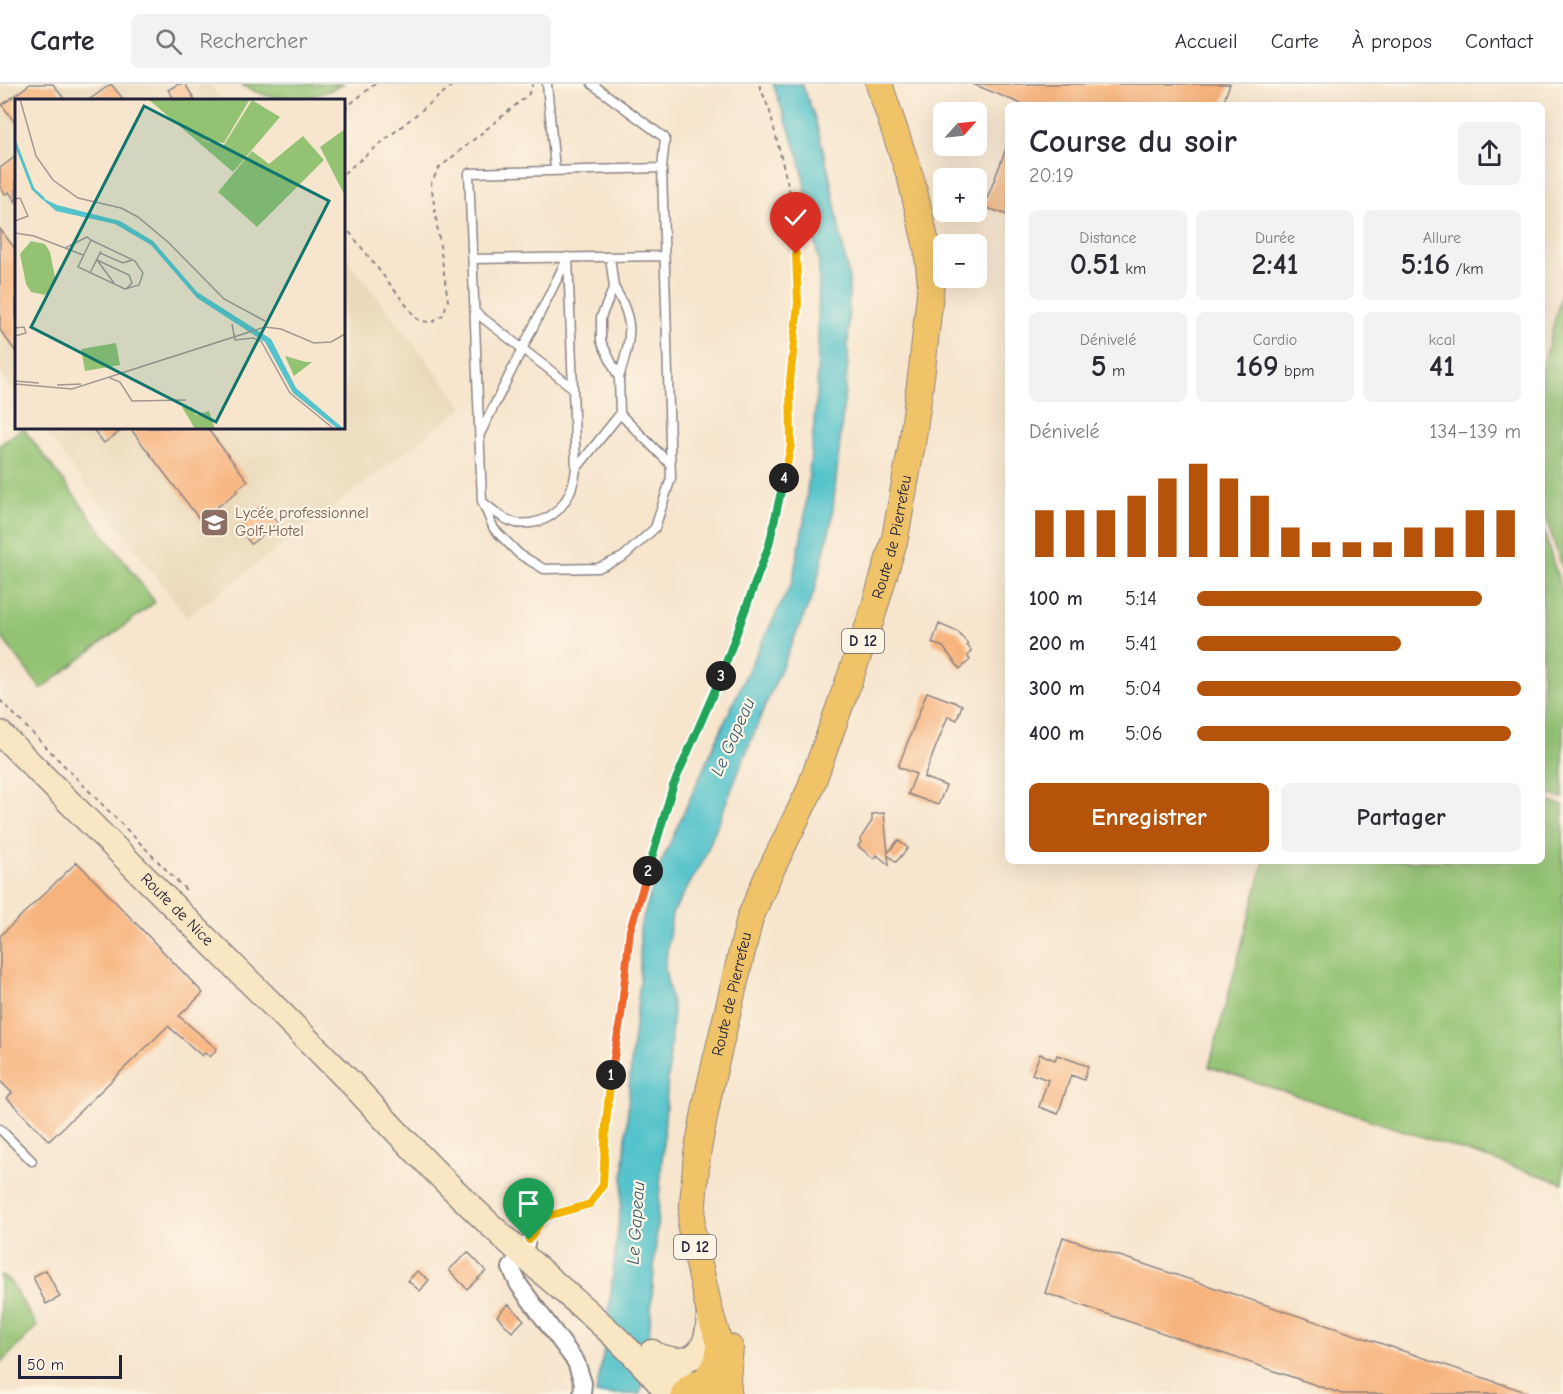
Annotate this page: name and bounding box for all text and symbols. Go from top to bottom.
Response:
search box [131,14,551,68]
text: Carte [30,25,95,57]
icon: search [152,25,185,58]
text: Rechercher [200,28,307,54]
text: Accueil [1175,29,1238,53]
text: Carte [1271,29,1319,53]
text: À propos [1352,29,1432,53]
text: Contact [1465,29,1533,53]
inset map [15,99,345,429]
north arrow [933,102,987,156]
map controls [933,102,987,288]
text: Course du soir [1029,122,1237,160]
button: share [1458,122,1521,185]
text: 20:19 [1029,164,1074,187]
button: + [933,168,987,222]
pin [770,192,821,254]
icon: check [779,201,812,234]
text: Distance [1079,229,1137,247]
text: Durée [1255,229,1295,247]
text: Allure [1423,229,1461,247]
button: − [933,234,987,288]
text: 0.51 [1070,247,1120,282]
text: 2:41 [1251,247,1299,282]
text: 5:16 [1401,247,1450,282]
text: km [1120,260,1146,278]
text: /km [1450,260,1483,278]
text: Dénivelé [1080,331,1136,349]
text: Cardio [1253,331,1297,349]
text: kcal [1429,331,1455,349]
text: 5 [1091,349,1107,384]
text: 169 [1236,349,1279,384]
text: 41 [1429,349,1455,384]
text: m [1107,362,1125,380]
text: bpm [1279,362,1314,380]
text: Dénivelé [1029,420,1100,443]
text: 134–139 m [1429,420,1521,443]
pin: 4 [769,463,799,493]
text: 4 [780,469,788,487]
street label: Route de Pierrefeu [868,474,915,601]
place label: Lycée professionnel Golf-Hotel [235,504,369,540]
school or university icon: Lycée professionnel Golf-Hotel [198,506,230,538]
text: 100 m [1029,587,1083,610]
text: 5:14 [1125,587,1157,610]
road number: D 12 [842,629,884,653]
text: 200 m [1029,632,1085,655]
text: 5:41 [1125,632,1157,655]
pin: 3 [706,661,736,691]
text: 3 [717,667,725,685]
text: 300 m [1029,677,1085,700]
text: 5:04 [1125,677,1161,700]
water label: Le Gapeau [706,695,760,779]
text: 400 m [1029,722,1084,745]
text: 5:06 [1125,722,1162,745]
button: Enregistrer [1029,783,1269,852]
button: Partager [1281,783,1521,852]
pin: 2 [633,856,663,886]
text: 2 [644,862,652,880]
street label: Route de Nice [137,869,217,950]
street label: Route de Pierrefeu [708,930,755,1058]
pin: 1 [596,1060,626,1090]
text: 1 [608,1066,614,1084]
pin [503,1178,554,1240]
water label: Le Gapeau [623,1181,649,1265]
icon: arrive [512,1187,545,1220]
road number: D 12 [674,1235,716,1259]
scale bar [18,1352,122,1380]
text: 50 m [27,1356,64,1374]

